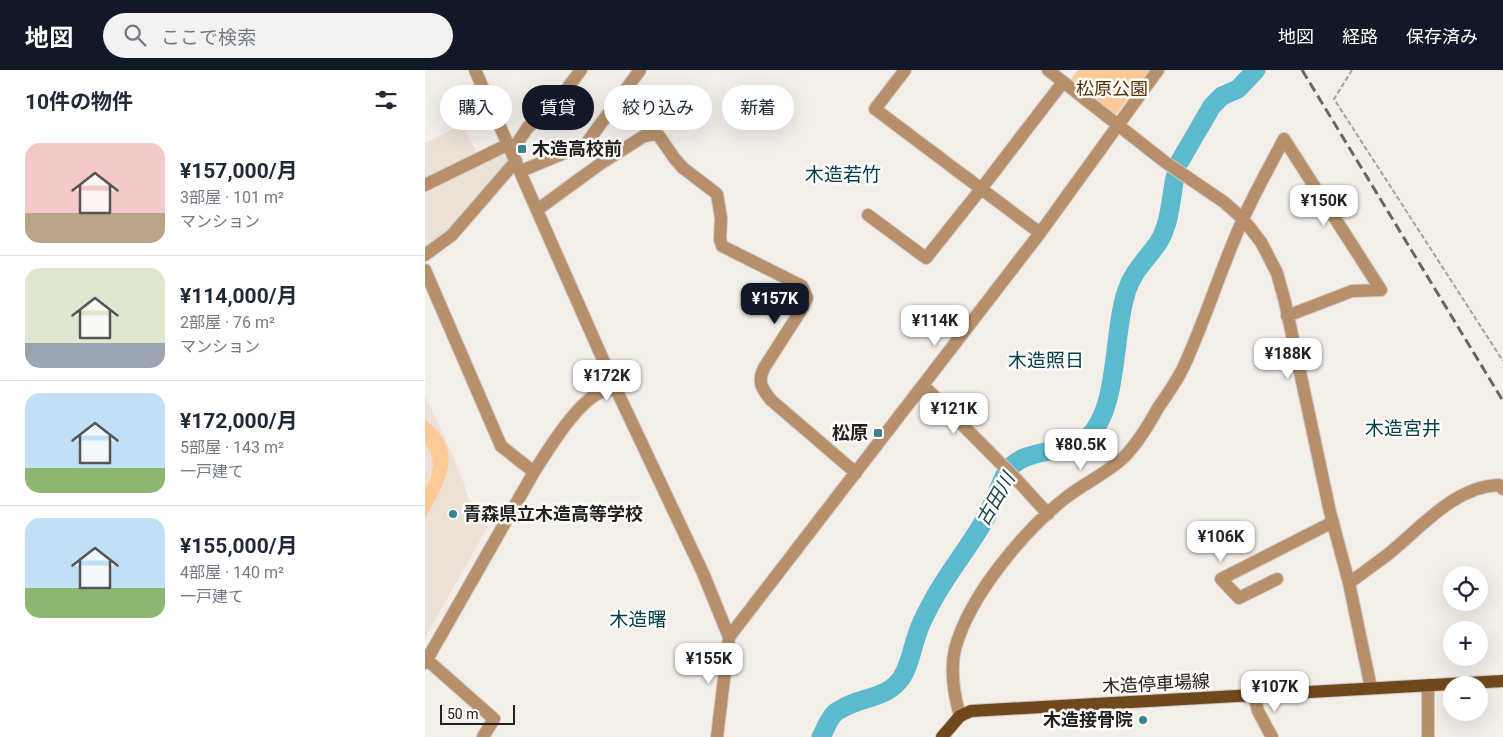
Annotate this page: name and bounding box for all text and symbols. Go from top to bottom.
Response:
search box [103,13,453,58]
icon: search [121,21,149,49]
text: 地図 [25,24,73,52]
text: ここで検索 [161,26,256,49]
text: 地図 [1278,26,1314,47]
text: 経路 [1342,26,1378,47]
text: 保存済み [1406,26,1478,47]
park label: 松原公園 [1076,78,1148,99]
chip: 購入 [440,85,512,130]
chip: 賃貸 [522,85,594,130]
chip: 絞り込み [604,85,712,130]
chip: 新着 [722,85,794,130]
icon: filters [372,86,400,114]
text: 10件の物件 [25,90,133,114]
place label: 木造高校前 [532,138,622,159]
marker: 木造高校前 [516,143,528,155]
text: ¥157,000/月 [180,159,298,183]
icon: home [65,163,125,223]
district label: 木造若竹 [805,163,881,186]
pin: ¥150K [1289,184,1359,227]
text: 3部屋 · 101 m² [180,188,284,207]
text: ¥150K [1301,191,1347,210]
text: マンション [180,212,260,231]
pin: ¥157K [740,282,810,325]
text: ¥114,000/月 [180,284,298,308]
icon: home [65,288,125,348]
text: ¥157K [752,289,798,308]
pin: ¥114K [900,304,970,347]
text: ¥114K [912,311,958,330]
text: 2部屋 · 76 m² [180,313,275,332]
text: マンション [180,337,260,356]
pin: ¥188K [1253,338,1323,380]
text: ¥188K [1265,344,1311,363]
district label: 木造照日 [1008,349,1084,372]
pin: ¥172K [572,360,642,402]
text: ¥172K [584,366,630,385]
pin: ¥121K [919,392,989,435]
text: ¥121K [931,399,977,418]
text: ¥172,000/月 [180,409,298,433]
icon: home [65,413,125,473]
district label: 木造宮井 [1365,417,1441,440]
place label: 松原 [832,422,868,443]
marker: 松原 [872,427,884,439]
pin: ¥80.5K [1040,428,1122,471]
text: ¥80.5K [1056,435,1106,454]
text: 5部屋 · 143 m² [180,438,284,457]
text: 一戸建て [180,462,244,481]
water label: 古田川 [971,467,1021,530]
place label: 青森県立木造高等学校 [463,503,643,524]
marker: 青森県立木造高等学校 [447,508,459,520]
pin: ¥106K [1186,520,1256,563]
text: ¥106K [1198,527,1244,546]
text: ¥155,000/月 [180,534,298,558]
icon: home [65,538,125,598]
text: 4部屋 · 140 m² [180,563,284,582]
map controls [1443,566,1488,721]
button: locate [1443,566,1488,611]
text: 一戸建て [180,587,244,606]
district label: 木造曙 [609,608,667,631]
button: + [1443,621,1488,666]
pin: ¥155K [674,642,744,685]
text: ¥155K [686,649,732,668]
street label: 木造停車場線 [1101,670,1210,697]
pin: ¥107K [1240,670,1310,713]
button: − [1443,676,1488,721]
text: ¥107K [1252,677,1298,696]
scale bar [440,702,515,725]
text: 50 m [447,706,479,722]
place label: 木造接骨院 [1043,709,1133,730]
marker: 木造接骨院 [1137,714,1149,726]

